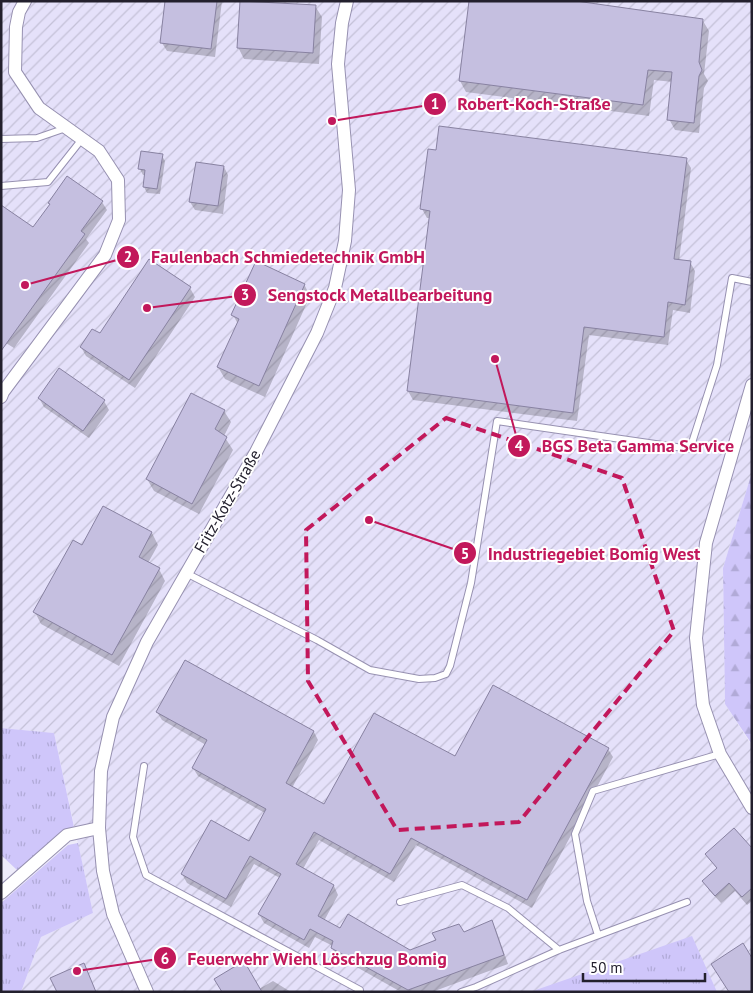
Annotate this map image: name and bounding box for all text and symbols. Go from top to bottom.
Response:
callout: Robert-Koch-Straße [423,87,621,120]
text: Robert-Koch-Straße [457,92,611,115]
text: 1 [431,94,439,113]
callout: Faulenbach Schmiedetechnik GmbH [115,241,435,274]
text: Faulenbach Schmiedetechnik GmbH [151,245,425,268]
text: 2 [124,247,132,266]
callout: Sengstock Metallbearbeitung [232,278,503,311]
text: Sengstock Metallbearbeitung [268,283,492,306]
text: 3 [241,285,249,304]
callout: BGS Beta Gamma Service [506,429,744,462]
text: BGS Beta Gamma Service [542,434,734,457]
text: 4 [515,436,524,455]
street label: Fritz-Kotz-Straße [189,446,265,556]
callout: Industriegebiet Bomig West [453,537,711,570]
text: Industriegebiet Bomig West [488,542,701,565]
text: 5 [461,544,469,563]
callout: Feuerwehr Wiehl Löschzug Bomig [152,942,458,975]
text: Feuerwehr Wiehl Löschzug Bomig [187,947,447,970]
text: 6 [161,949,169,968]
scale bar [583,950,706,982]
text: 50 m [590,958,623,977]

